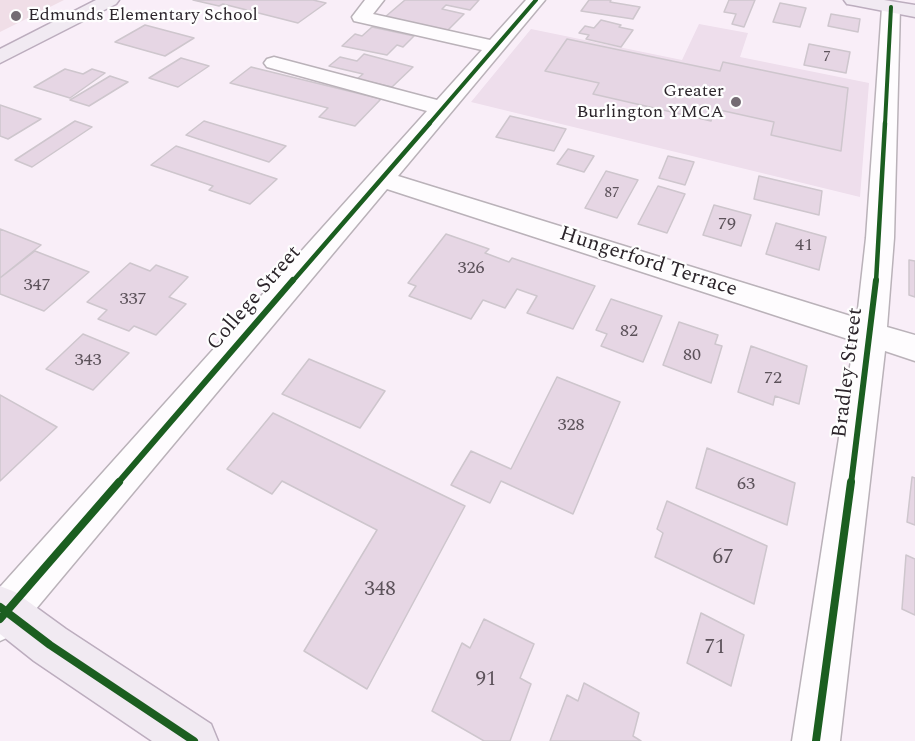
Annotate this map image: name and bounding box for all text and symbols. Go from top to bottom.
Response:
place label: Edmunds Elementary School [28,5,258,27]
marker: Edmunds Elementary School [9,9,23,23]
house number: 7 [823,49,831,67]
place label: Greater Burlington YMCA [576,81,724,124]
marker: Greater Burlington YMCA [729,95,743,109]
house number: 87 [605,185,619,203]
house number: 79 [718,214,736,236]
street label: Hungerford Terrace [556,222,740,304]
house number: 41 [795,235,813,257]
street label: College Street [203,241,307,357]
house number: 326 [458,258,484,280]
house number: 347 [24,275,50,297]
house number: 337 [120,289,146,311]
street label: Bradley Street [829,306,869,440]
house number: 82 [620,321,638,343]
house number: 80 [683,345,701,367]
house number: 343 [75,350,101,372]
house number: 72 [764,368,782,390]
house number: 328 [558,415,584,437]
house number: 63 [737,474,755,496]
house number: 67 [713,546,733,572]
house number: 348 [364,578,396,604]
house number: 71 [705,636,725,662]
house number: 91 [476,668,496,694]

